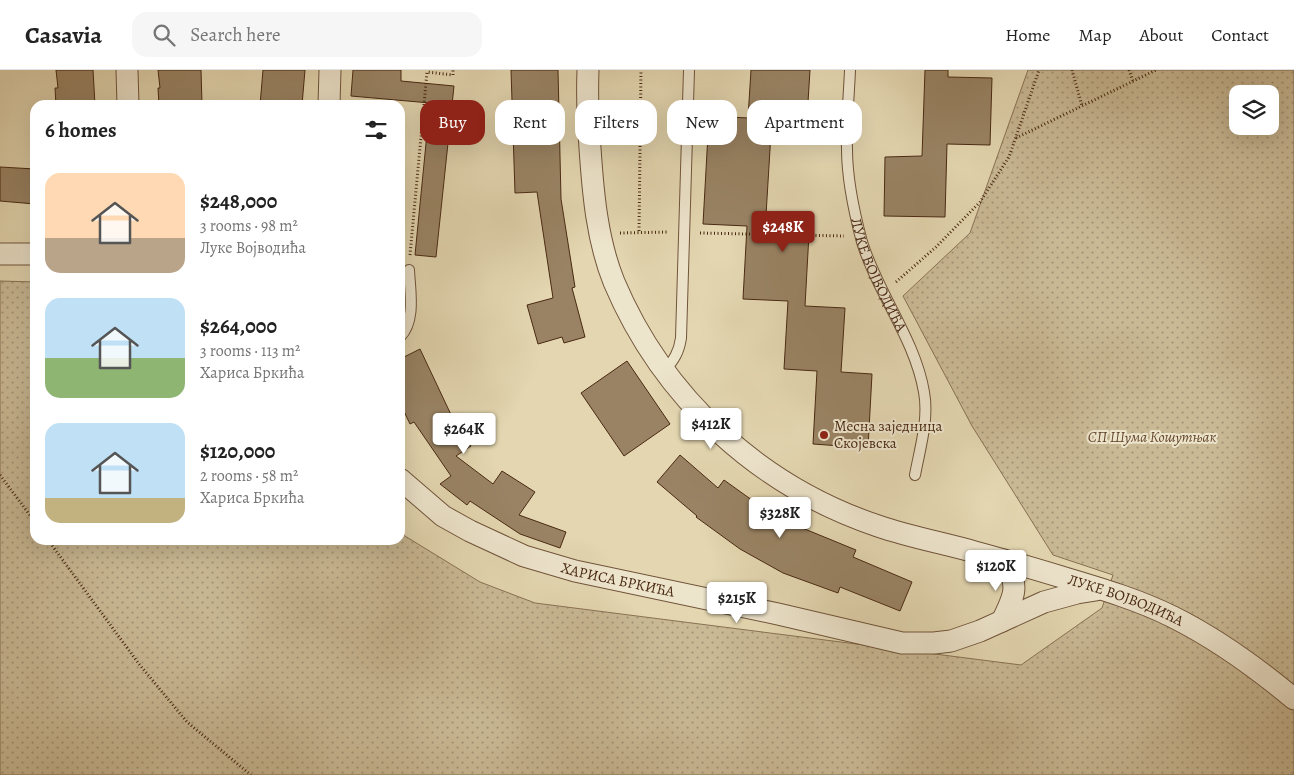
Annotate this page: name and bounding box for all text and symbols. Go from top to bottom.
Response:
search box [132,12,482,57]
text: Casavia [25,19,102,51]
icon: search [150,21,178,49]
text: Search here [190,22,281,48]
text: Home [1005,23,1050,47]
text: Map [1078,23,1111,47]
text: About [1139,23,1183,47]
text: Contact [1211,23,1269,47]
map controls [1229,85,1279,135]
button: layers [1229,85,1279,135]
chip: Buy [420,100,485,145]
chip: Rent [495,100,565,145]
chip: Filters [575,100,657,145]
chip: New [667,100,737,145]
chip: Apartment [747,100,862,145]
text: 6 homes [45,116,117,144]
icon: filters [362,116,390,144]
text: $248,000 [200,187,277,215]
icon: home [85,193,145,253]
pin: $248K [748,210,818,253]
text: 3 rooms · 98 m² [200,215,298,237]
text: $248K [763,216,803,238]
street label: ЛУКЕ ВОЈВОДИЋА [846,216,912,335]
text: Луке Војводића [200,237,306,259]
text: $264,000 [200,312,277,340]
icon: home [85,318,145,378]
text: 3 rooms · 113 m² [200,340,300,362]
text: Хариса Бркића [200,362,304,384]
pin: $412K [676,408,746,450]
pin: $264K [429,412,499,455]
text: $412K [692,413,730,435]
place label: Месна заједница Скојевска [834,416,943,453]
text: $264K [444,418,484,440]
park label: СП Шума Кошутњак [1088,427,1216,447]
marker: Месна заједница Скојевска [818,429,830,441]
text: $120,000 [200,437,275,465]
icon: home [85,443,145,503]
text: 2 rooms · 58 m² [200,465,298,487]
text: Хариса Бркића [200,487,304,509]
pin: $328K [745,496,815,539]
text: $328K [760,502,800,524]
pin: $120K [961,550,1031,592]
text: $120K [976,555,1016,577]
street label: ХАРИСА БРКИЋА [559,557,677,602]
street label: ЛУКЕ ВОЈВОДИЋА [1066,569,1187,631]
pin: $215K [702,582,772,624]
text: $215K [718,587,756,609]

